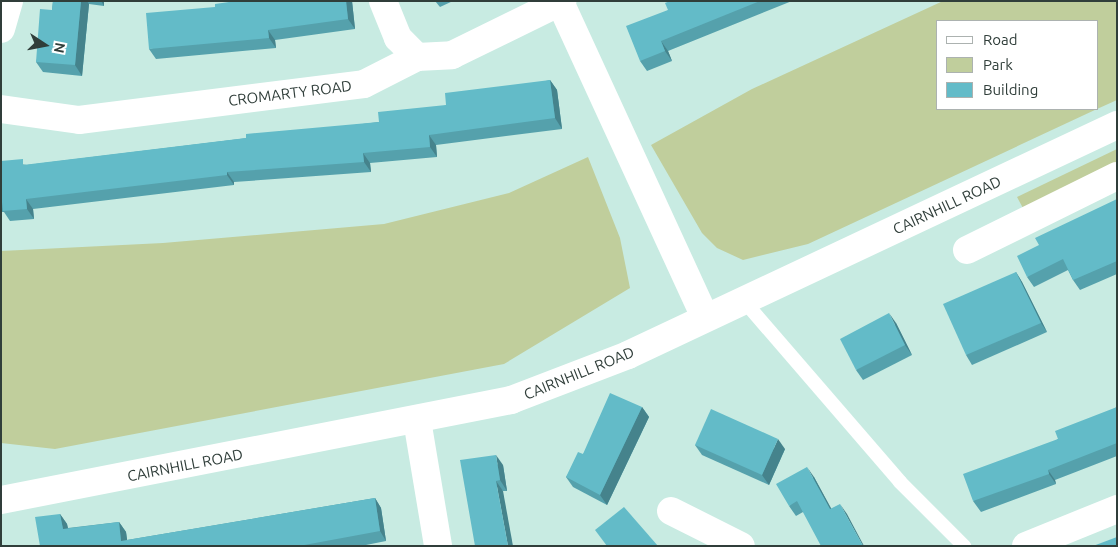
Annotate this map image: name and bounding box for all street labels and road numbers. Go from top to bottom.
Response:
street label: CROMARTY ROAD [227,76,353,110]
street label: CAIRNHILL ROAD [890,172,1004,238]
street label: CAIRNHILL ROAD [521,343,637,403]
street label: CAIRNHILL ROAD [126,445,244,485]

